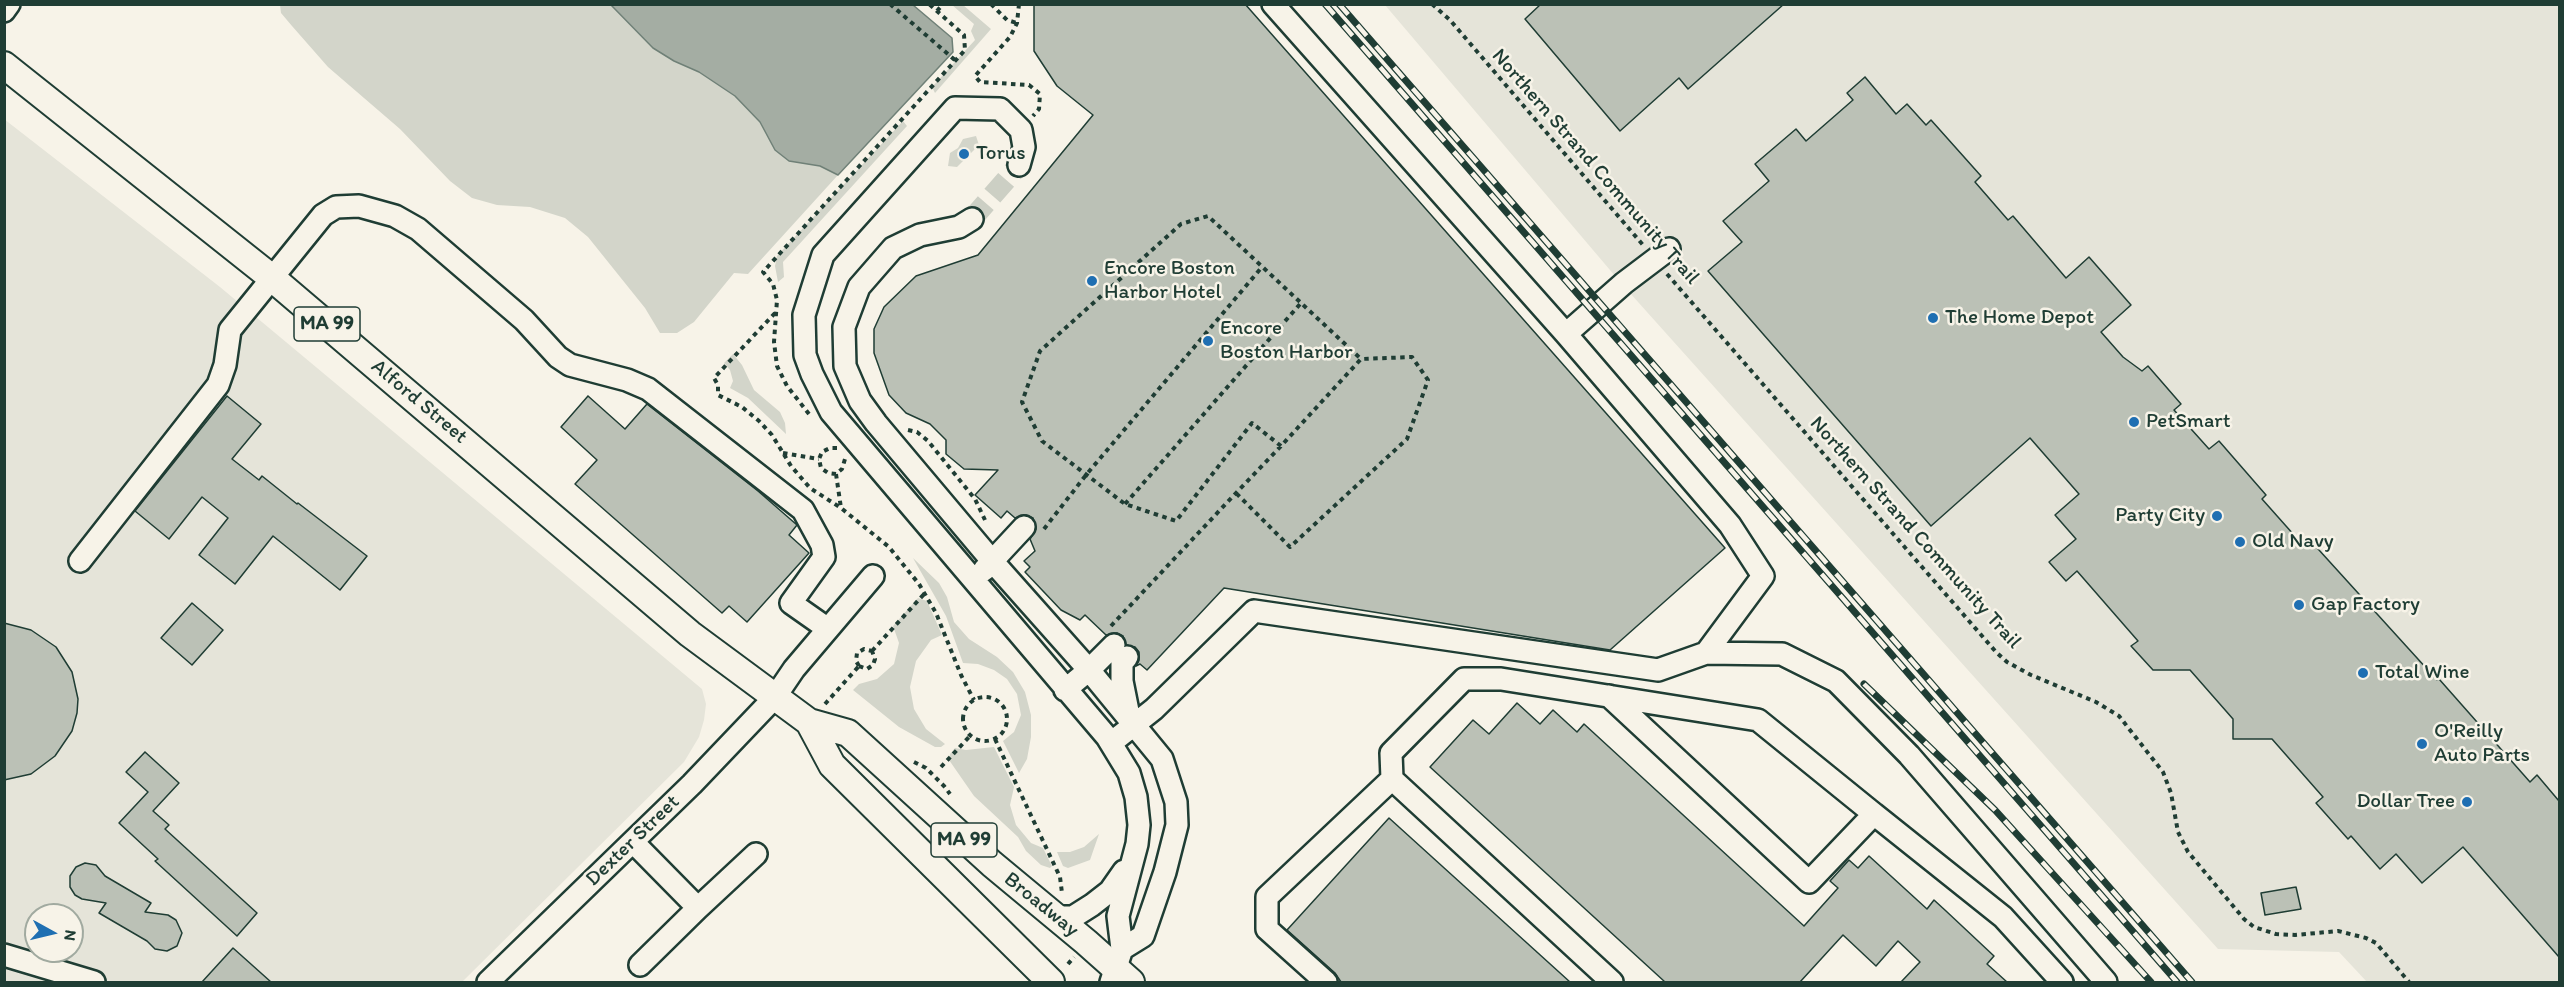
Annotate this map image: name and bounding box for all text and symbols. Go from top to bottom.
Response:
street label: Northern Strand Community Trail [1486,44,1704,290]
place label: Torus [976,141,1026,167]
marker: Torus [957,147,971,161]
place label: Encore Boston Harbor Hotel [1104,256,1235,306]
marker: Encore Boston Harbor Hotel [1085,274,1099,288]
place label: The Home Depot [1945,305,2094,331]
road number: MA 99 [294,307,360,341]
marker: The Home Depot [1926,311,1940,325]
place label: Encore Boston Harbor [1220,316,1353,366]
marker: Encore Boston Harbor [1201,334,1215,348]
street label: Alford Street [366,354,472,450]
place label: PetSmart [2146,409,2231,435]
street label: Northern Strand Community Trail [1804,412,2026,654]
marker: PetSmart [2127,415,2141,429]
place label: Party City [2115,503,2205,529]
marker: Party City [2210,509,2224,523]
place label: Old Navy [2252,529,2334,555]
marker: Old Navy [2233,535,2247,549]
place label: Gap Factory [2311,592,2420,618]
marker: Gap Factory [2292,598,2306,612]
place label: Total Wine [2375,660,2469,686]
marker: Total Wine [2356,666,2370,680]
place label: O'Reilly Auto Parts [2434,719,2530,769]
marker: O'Reilly Auto Parts [2415,737,2429,751]
place label: Dollar Tree [2356,789,2455,815]
street label: Dexter Street [581,790,685,892]
marker: Dollar Tree [2460,795,2474,809]
road number: MA 99 [931,823,997,857]
street label: Broadway [998,867,1084,943]
north arrow [24,903,84,963]
text: N [60,929,80,942]

